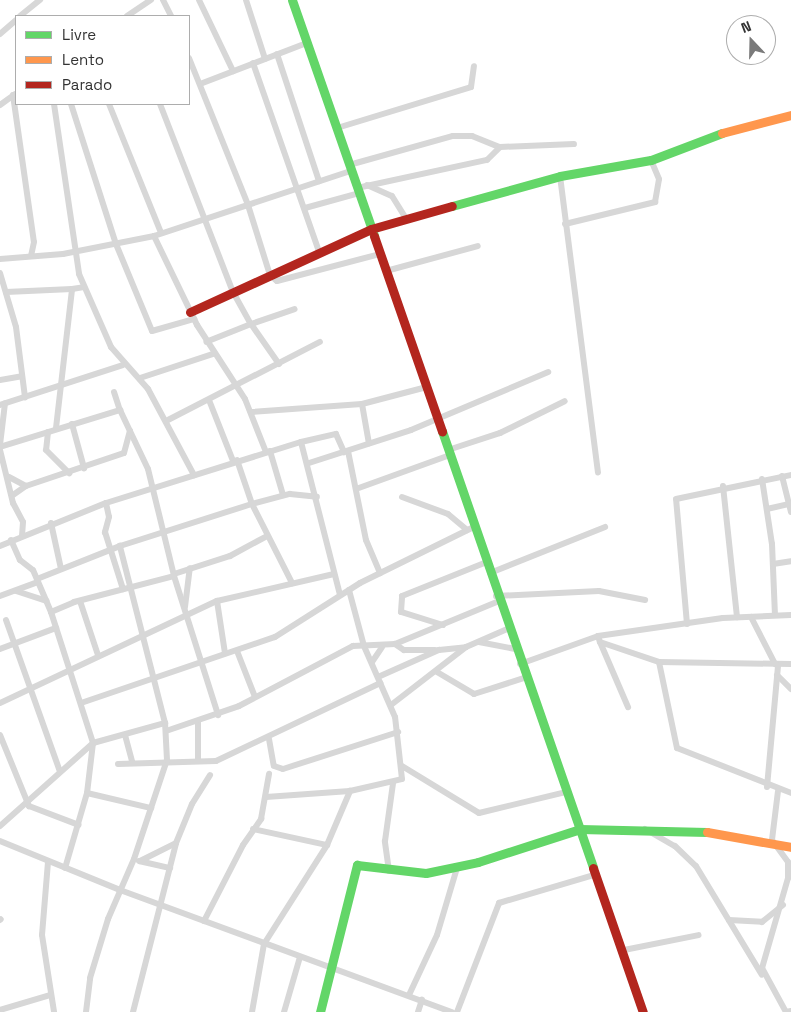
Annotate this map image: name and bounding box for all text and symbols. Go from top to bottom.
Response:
legend [15,15,190,105]
north arrow [726,15,776,65]
text: N [738,17,754,37]
text: Livre [62,25,96,44]
text: Lento [62,50,104,69]
text: Parado [62,75,112,94]

